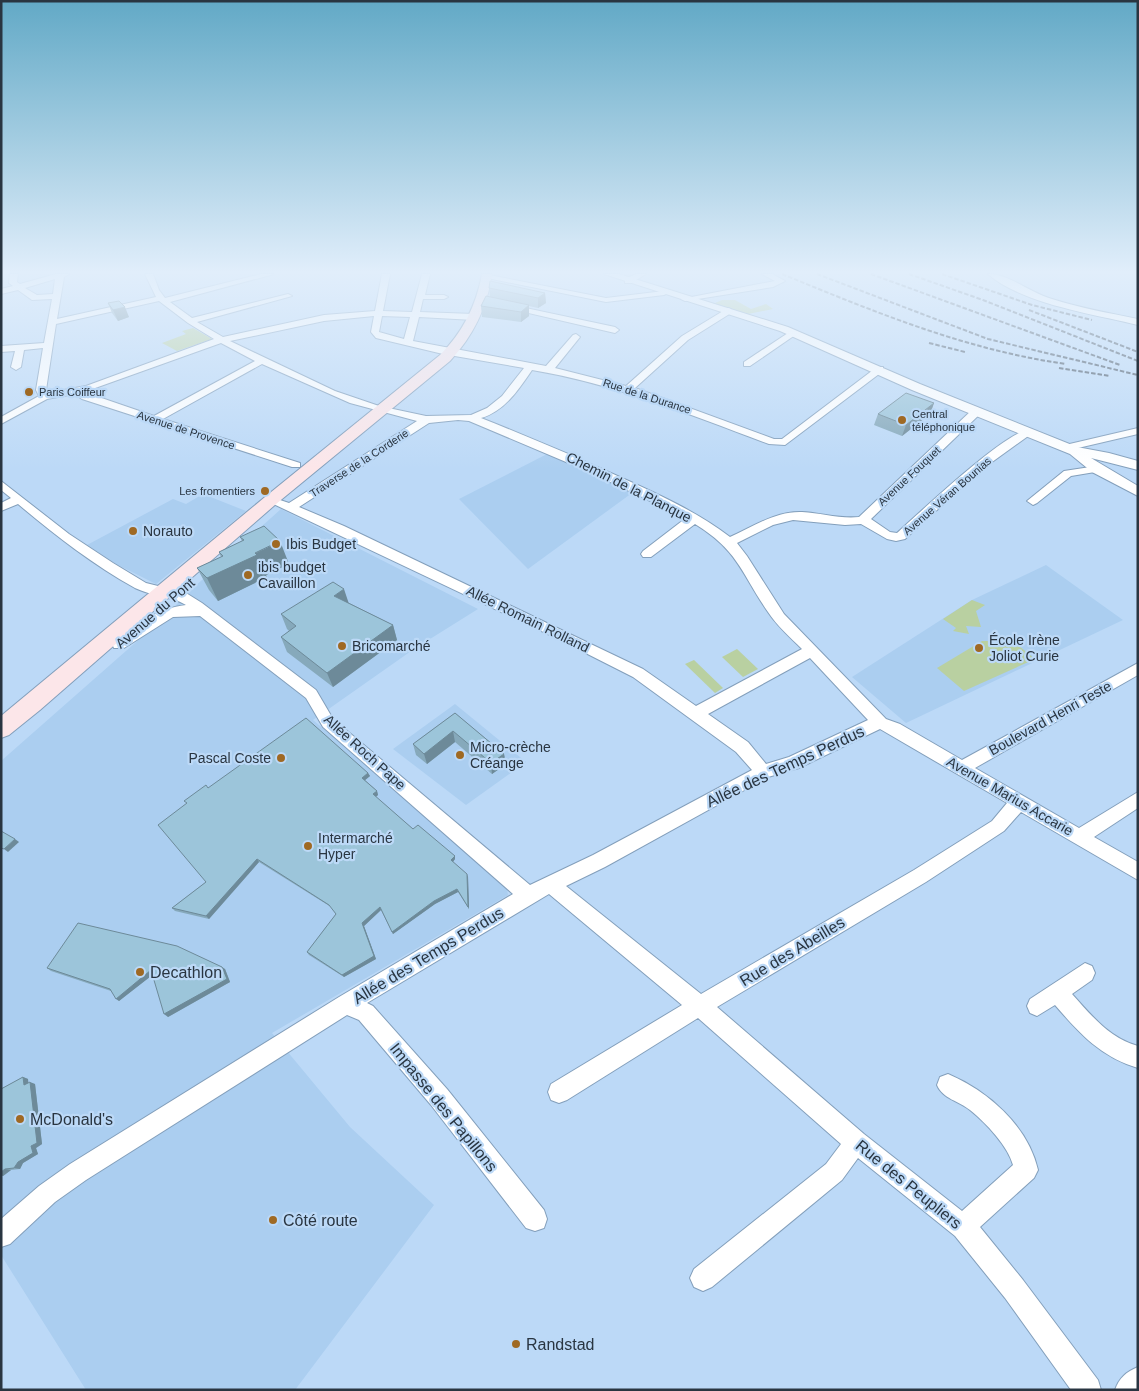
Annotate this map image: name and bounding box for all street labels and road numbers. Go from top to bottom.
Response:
street label: Rue de la Durance [602,376,692,416]
street label: Avenue de Provence [136,409,236,451]
street label: Traverse de la Corderie [307,427,411,499]
street label: Avenue Fouquet [875,444,943,508]
street label: Chemin de la Planque [564,449,694,525]
street label: Avenue Véran Bounias [901,454,994,537]
street label: Avenue du Pont [112,574,198,652]
street label: Allée Romain Rolland [464,582,592,656]
street label: Boulevard Henri Teste [986,678,1114,758]
street label: Allée Roch Pape [321,711,409,793]
street label: Allée des Temps Perdus [704,722,867,811]
street label: Avenue Marius Accarie [944,753,1076,839]
street label: Allée des Temps Perdus [350,904,506,1007]
street label: Rue des Abeilles [737,913,848,989]
street label: Impasse des Papillons [387,1040,501,1175]
street label: Rue des Peupliers [853,1137,965,1232]

